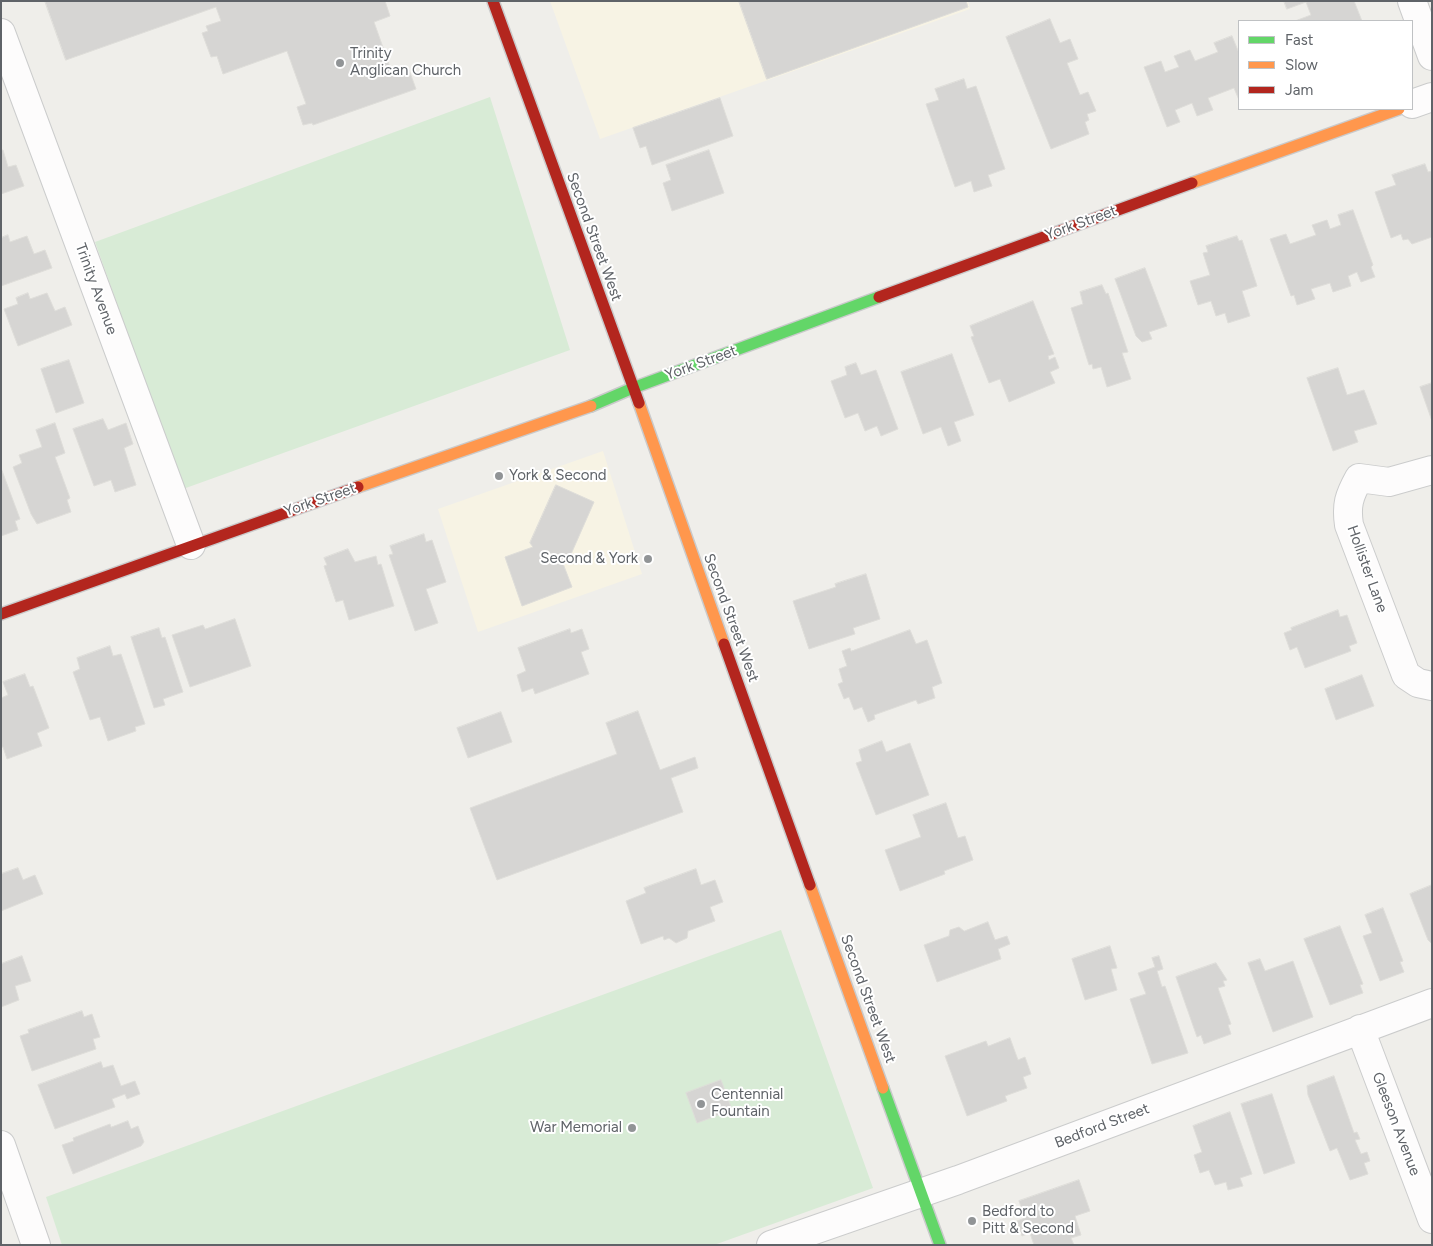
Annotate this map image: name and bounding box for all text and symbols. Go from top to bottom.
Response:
legend [1238,20,1413,110]
text: Fast [1285,31,1313,49]
place label: Trinity Anglican Church [350,45,461,80]
text: Slow [1285,56,1318,74]
marker: Trinity Anglican Church [334,57,346,69]
text: Jam [1285,81,1313,99]
street label: Second Street West [562,170,626,304]
street label: York Street [1043,202,1119,244]
street label: Trinity Avenue [71,241,121,337]
street label: York Street [663,342,739,384]
place label: York & Second [509,467,607,485]
marker: York & Second [493,470,505,482]
street label: York Street [282,479,358,521]
street label: Hollister Lane [1343,523,1391,615]
place label: Second & York [540,550,638,568]
street label: Second Street West [699,551,763,685]
marker: Second & York [642,553,654,565]
street label: Second Street West [836,932,900,1066]
street label: Gleeson Avenue [1368,1070,1424,1178]
place label: Centennial Fountain [711,1086,783,1121]
marker: Centennial Fountain [695,1098,707,1110]
street label: Bedford Street [1052,1100,1152,1152]
place label: War Memorial [530,1119,622,1137]
marker: War Memorial [626,1122,638,1134]
place label: Bedford to Pitt & Second [982,1203,1074,1238]
marker: Bedford to Pitt & Second [966,1215,978,1227]

